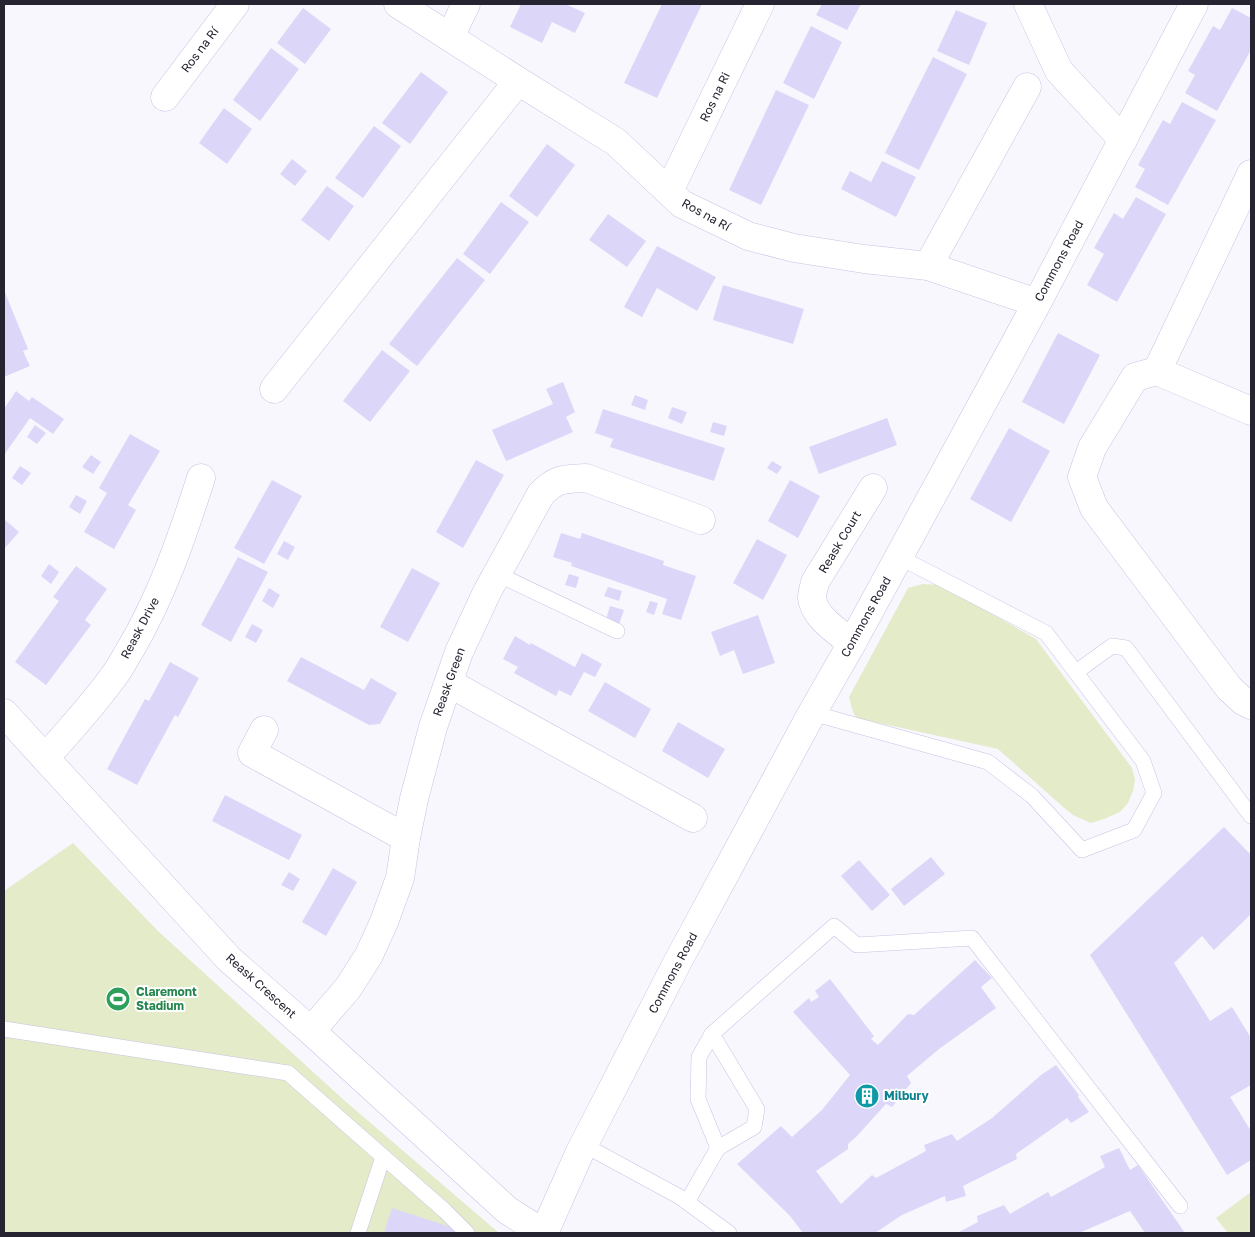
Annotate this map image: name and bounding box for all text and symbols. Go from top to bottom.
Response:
street label: Ros na Rí [178,23,222,75]
street label: Ros na Ri [696,70,733,124]
street label: Ros na Rí [679,195,734,234]
street label: Commons Road [1031,218,1086,304]
street label: Reask Court [815,508,864,576]
street label: Commons Road [837,574,894,660]
street label: Reask Drive [117,594,162,661]
street label: Reask Green [429,645,468,718]
street label: Commons Road [645,930,700,1016]
street label: Reask Crescent [223,950,300,1021]
place label: Claremont Stadium [136,984,197,1013]
sports icon: Claremont Stadium [105,986,131,1012]
building icon: Milbury [854,1083,880,1109]
place label: Milbury [884,1088,929,1103]

